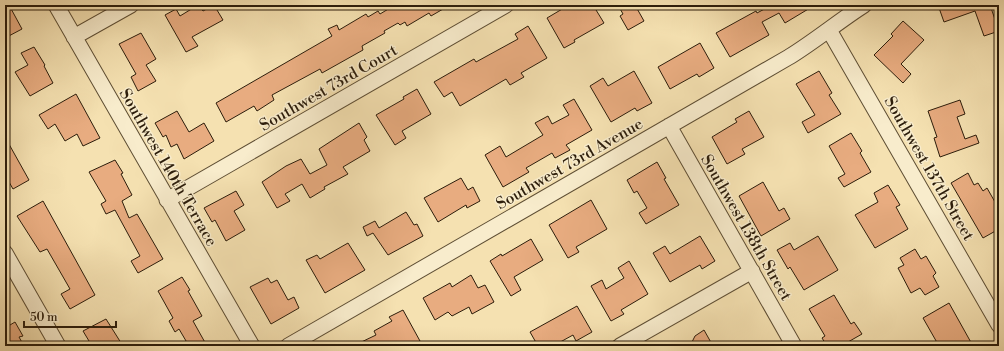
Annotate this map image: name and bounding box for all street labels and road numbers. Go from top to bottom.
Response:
street label: Southwest 73rd Court [256,40,401,135]
street label: Southwest 140th Terrace [115,85,222,250]
street label: Southwest 137th Street [880,93,979,245]
street label: Southwest 73rd Avenue [492,114,647,214]
street label: Southwest 138th Street [696,151,796,304]

